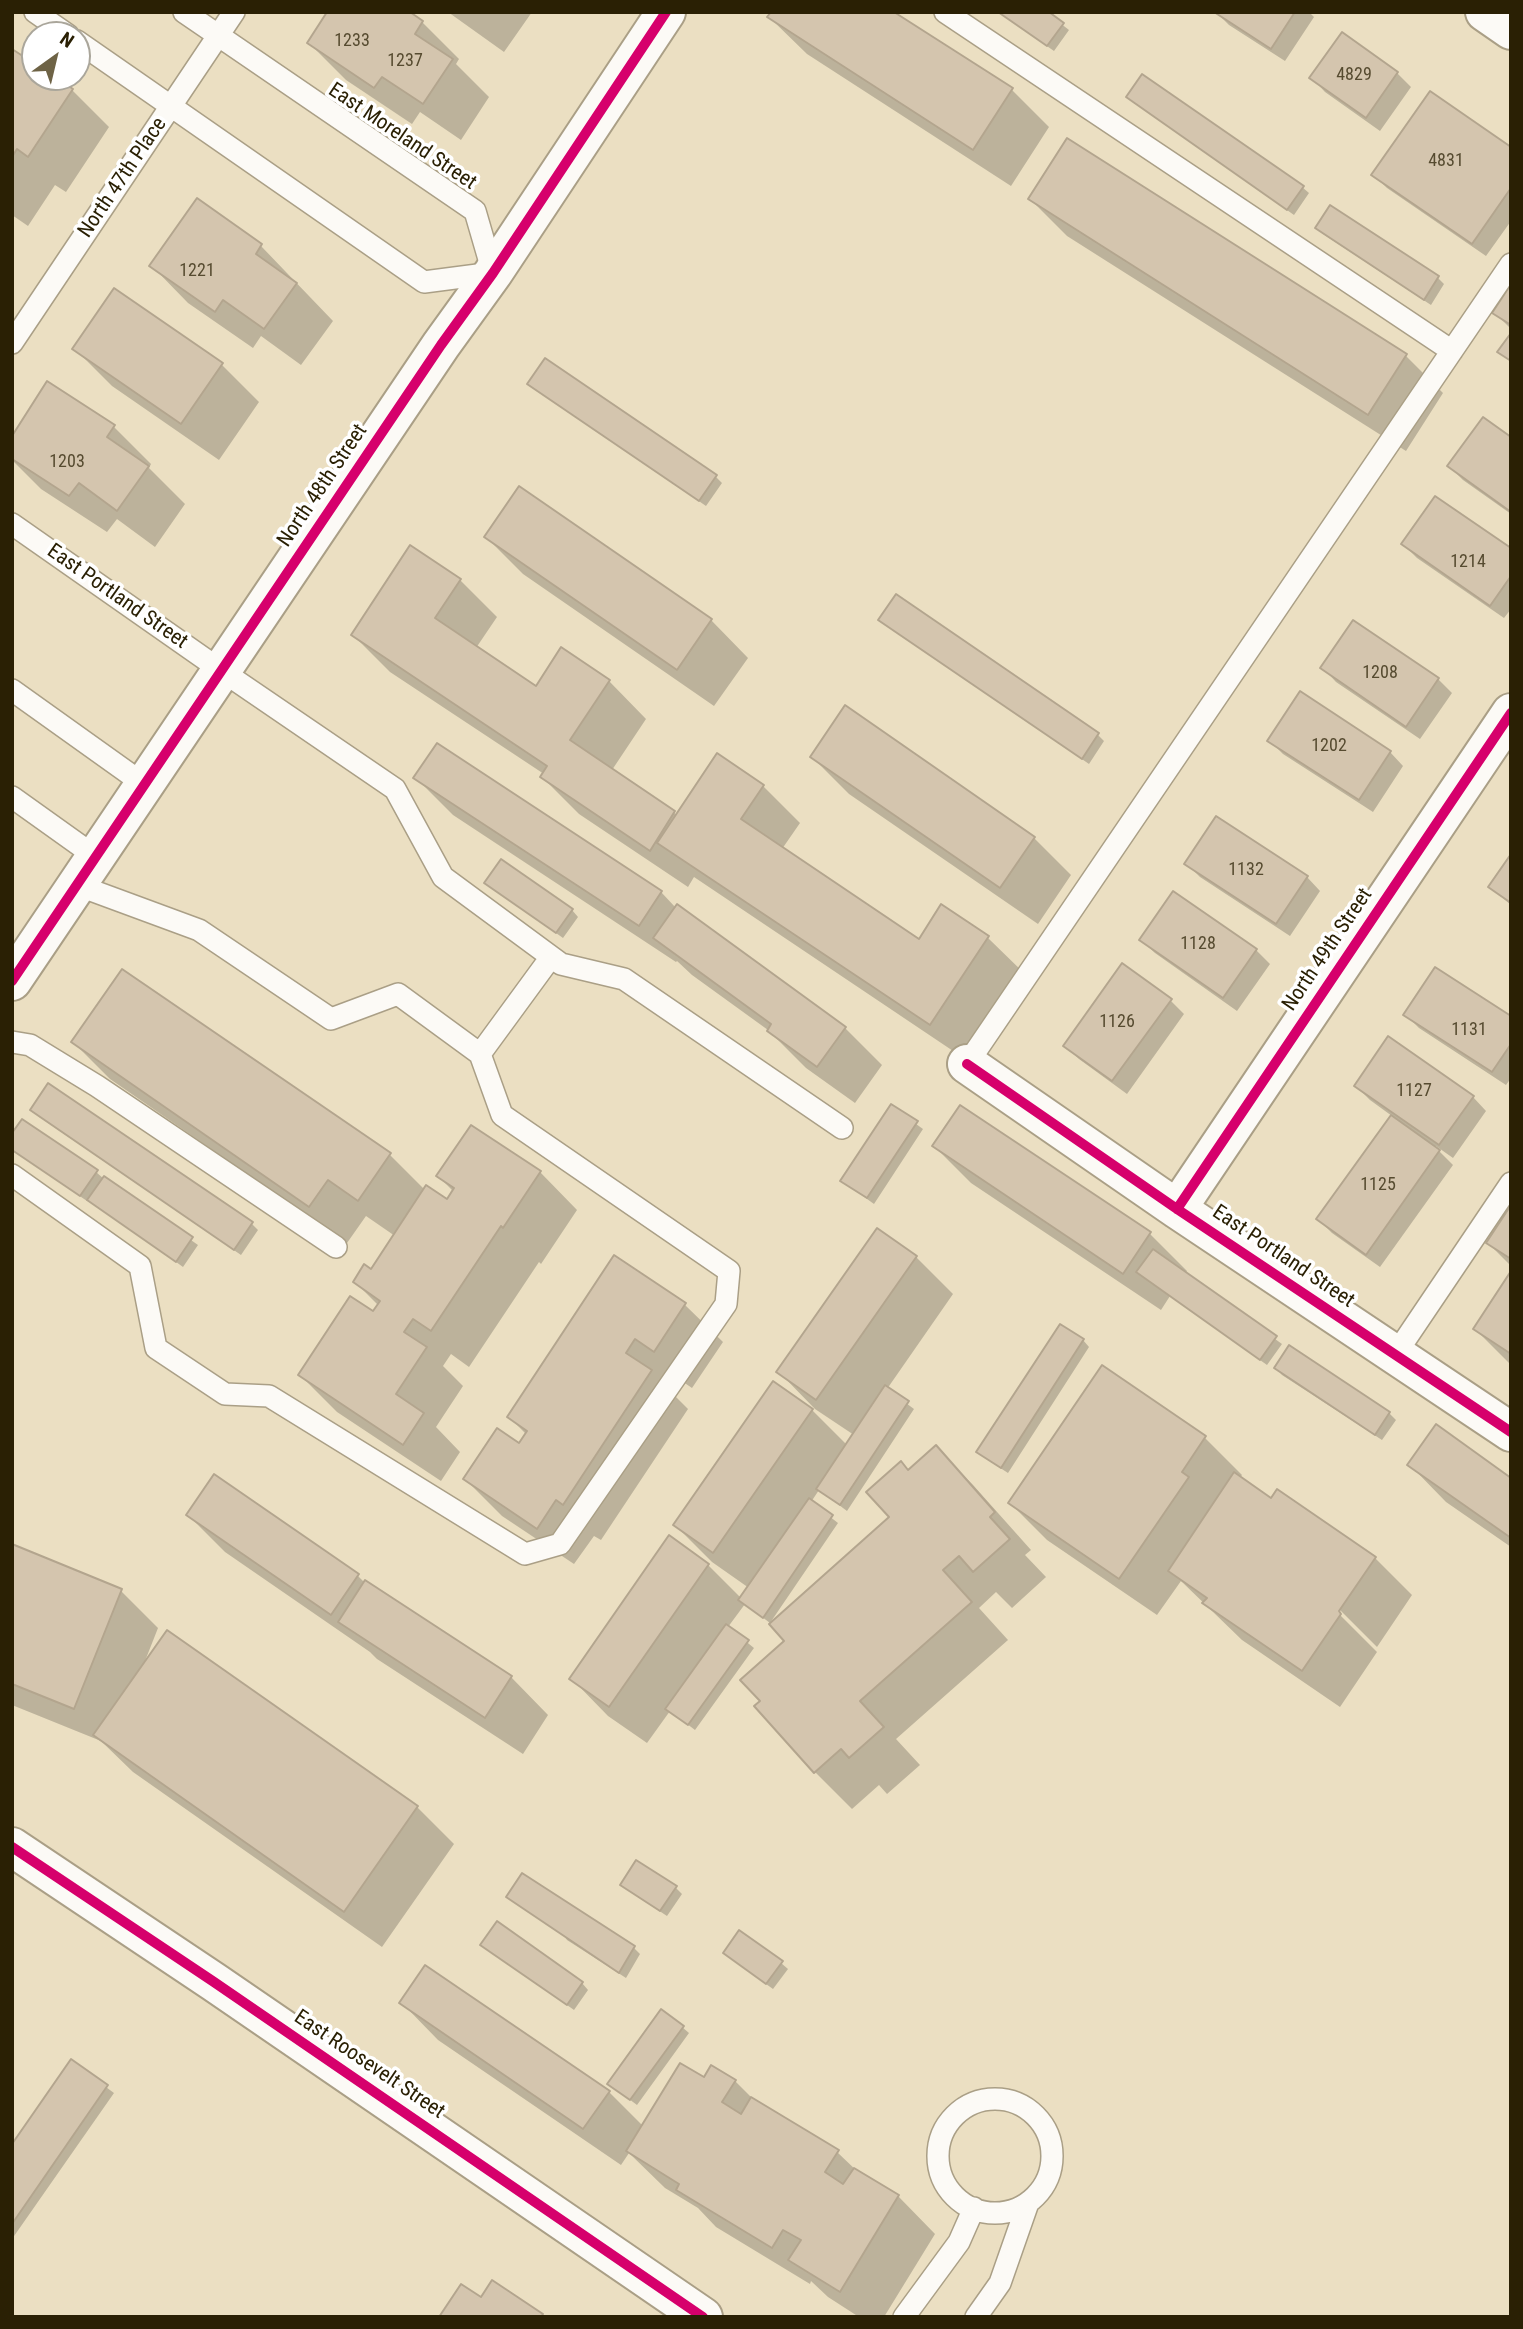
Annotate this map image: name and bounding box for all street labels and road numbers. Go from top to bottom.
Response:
street label: East Moreland Street [323,78,481,196]
street label: North 47th Place [74,113,172,243]
street label: North 48th Street [273,420,373,552]
street label: East Portland Street [42,539,192,655]
street label: North 49th Street [1278,884,1378,1016]
street label: East Portland Street [1207,1200,1359,1314]
street label: East Roosevelt Street [289,2005,449,2125]

